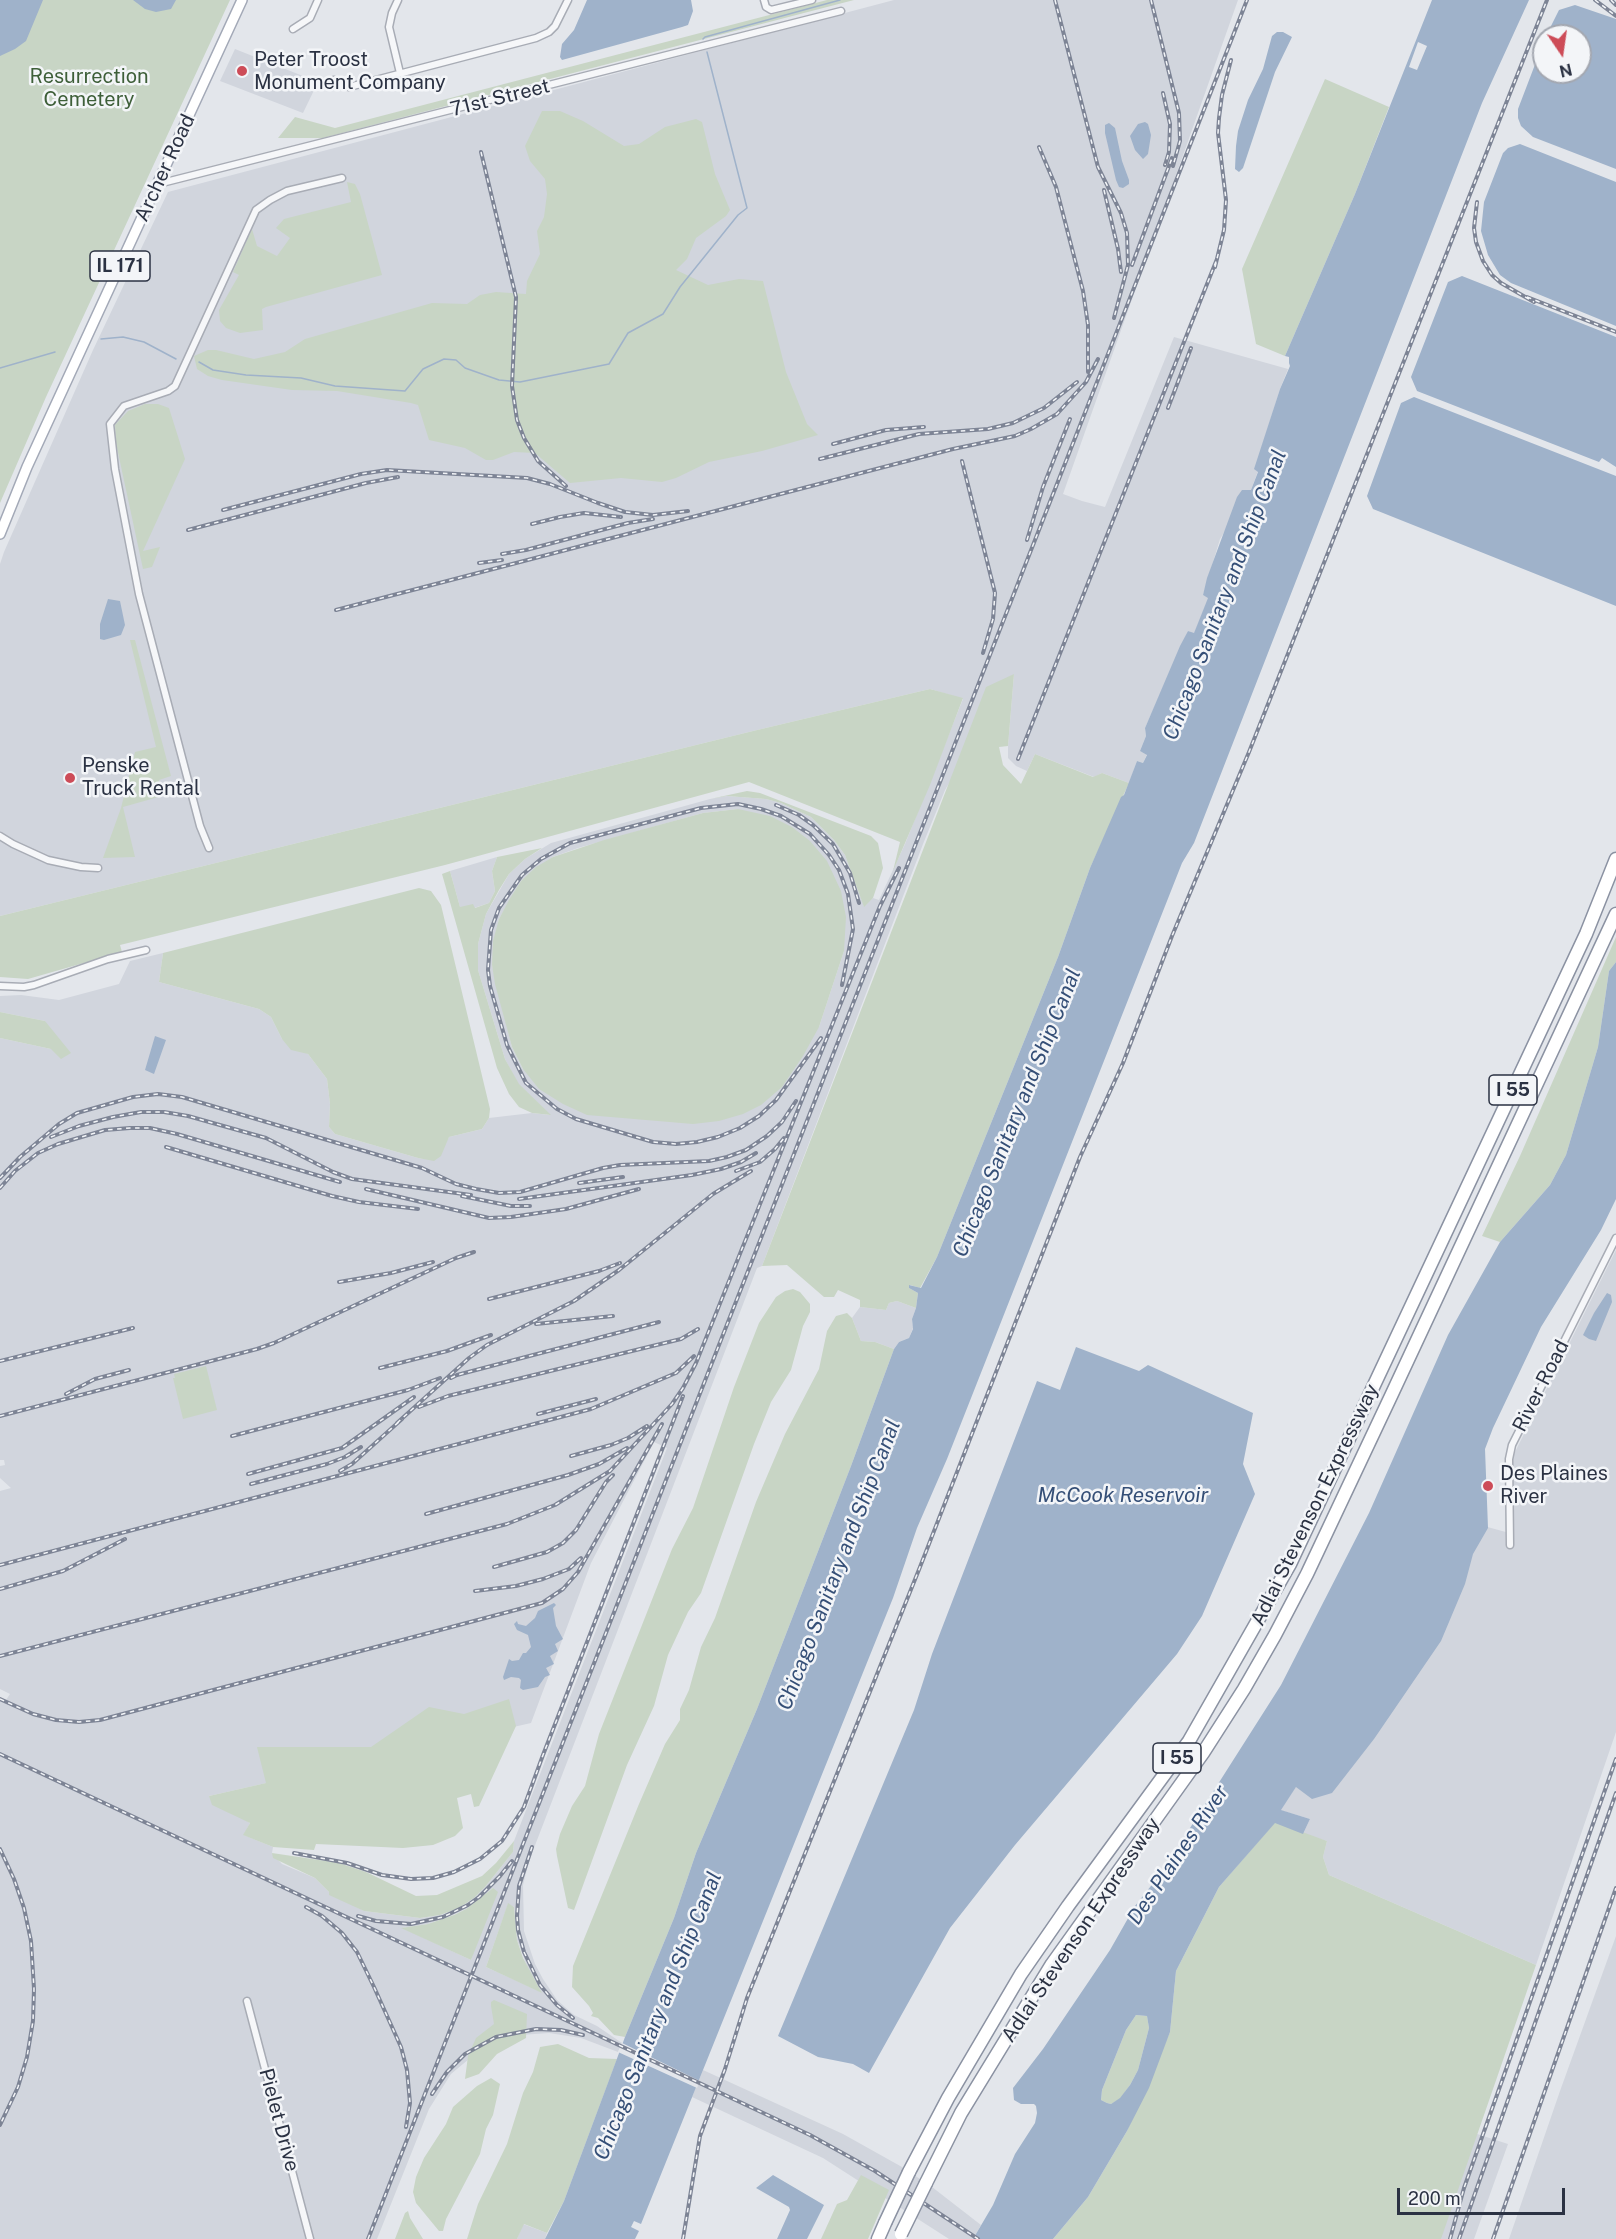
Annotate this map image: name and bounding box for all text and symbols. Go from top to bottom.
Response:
north arrow [1532,24,1592,84]
place label: Peter Troost Monument Company [254,48,446,95]
text: N [1557,59,1574,81]
marker: Peter Troost Monument Company [235,64,249,78]
park label: Resurrection Cemetery [29,65,149,112]
street label: 71st Street [448,74,552,122]
street label: Archer Road [130,111,200,225]
road number: IL 171 [90,251,150,281]
water label: Chicago Sanitary and Ship Canal [1158,446,1292,744]
place label: Penske Truck Rental [82,754,200,801]
marker: Penske Truck Rental [63,771,77,785]
water label: Chicago Sanitary and Ship Canal [948,965,1086,1261]
road number: I 55 [1489,1075,1537,1105]
street label: River Road [1508,1336,1574,1436]
street label: Adlai Stevenson Expressway [1246,1380,1384,1630]
water label: Chicago Sanitary and Ship Canal [772,1416,906,1714]
place label: Des Plaines River [1500,1462,1608,1509]
marker: Des Plaines River [1481,1479,1495,1493]
water label: McCook Reservoir [1037,1483,1209,1509]
road number: I 55 [1153,1743,1201,1773]
water label: Des Plaines River [1122,1781,1234,1929]
street label: Adlai Stevenson Expressway [997,1813,1165,2047]
water label: Chicago Sanitary and Ship Canal [589,1868,727,2164]
street label: Pielet Drive [254,2066,304,2174]
scale bar [1400,2176,1568,2214]
text: 200 m [1408,2188,1461,2209]

